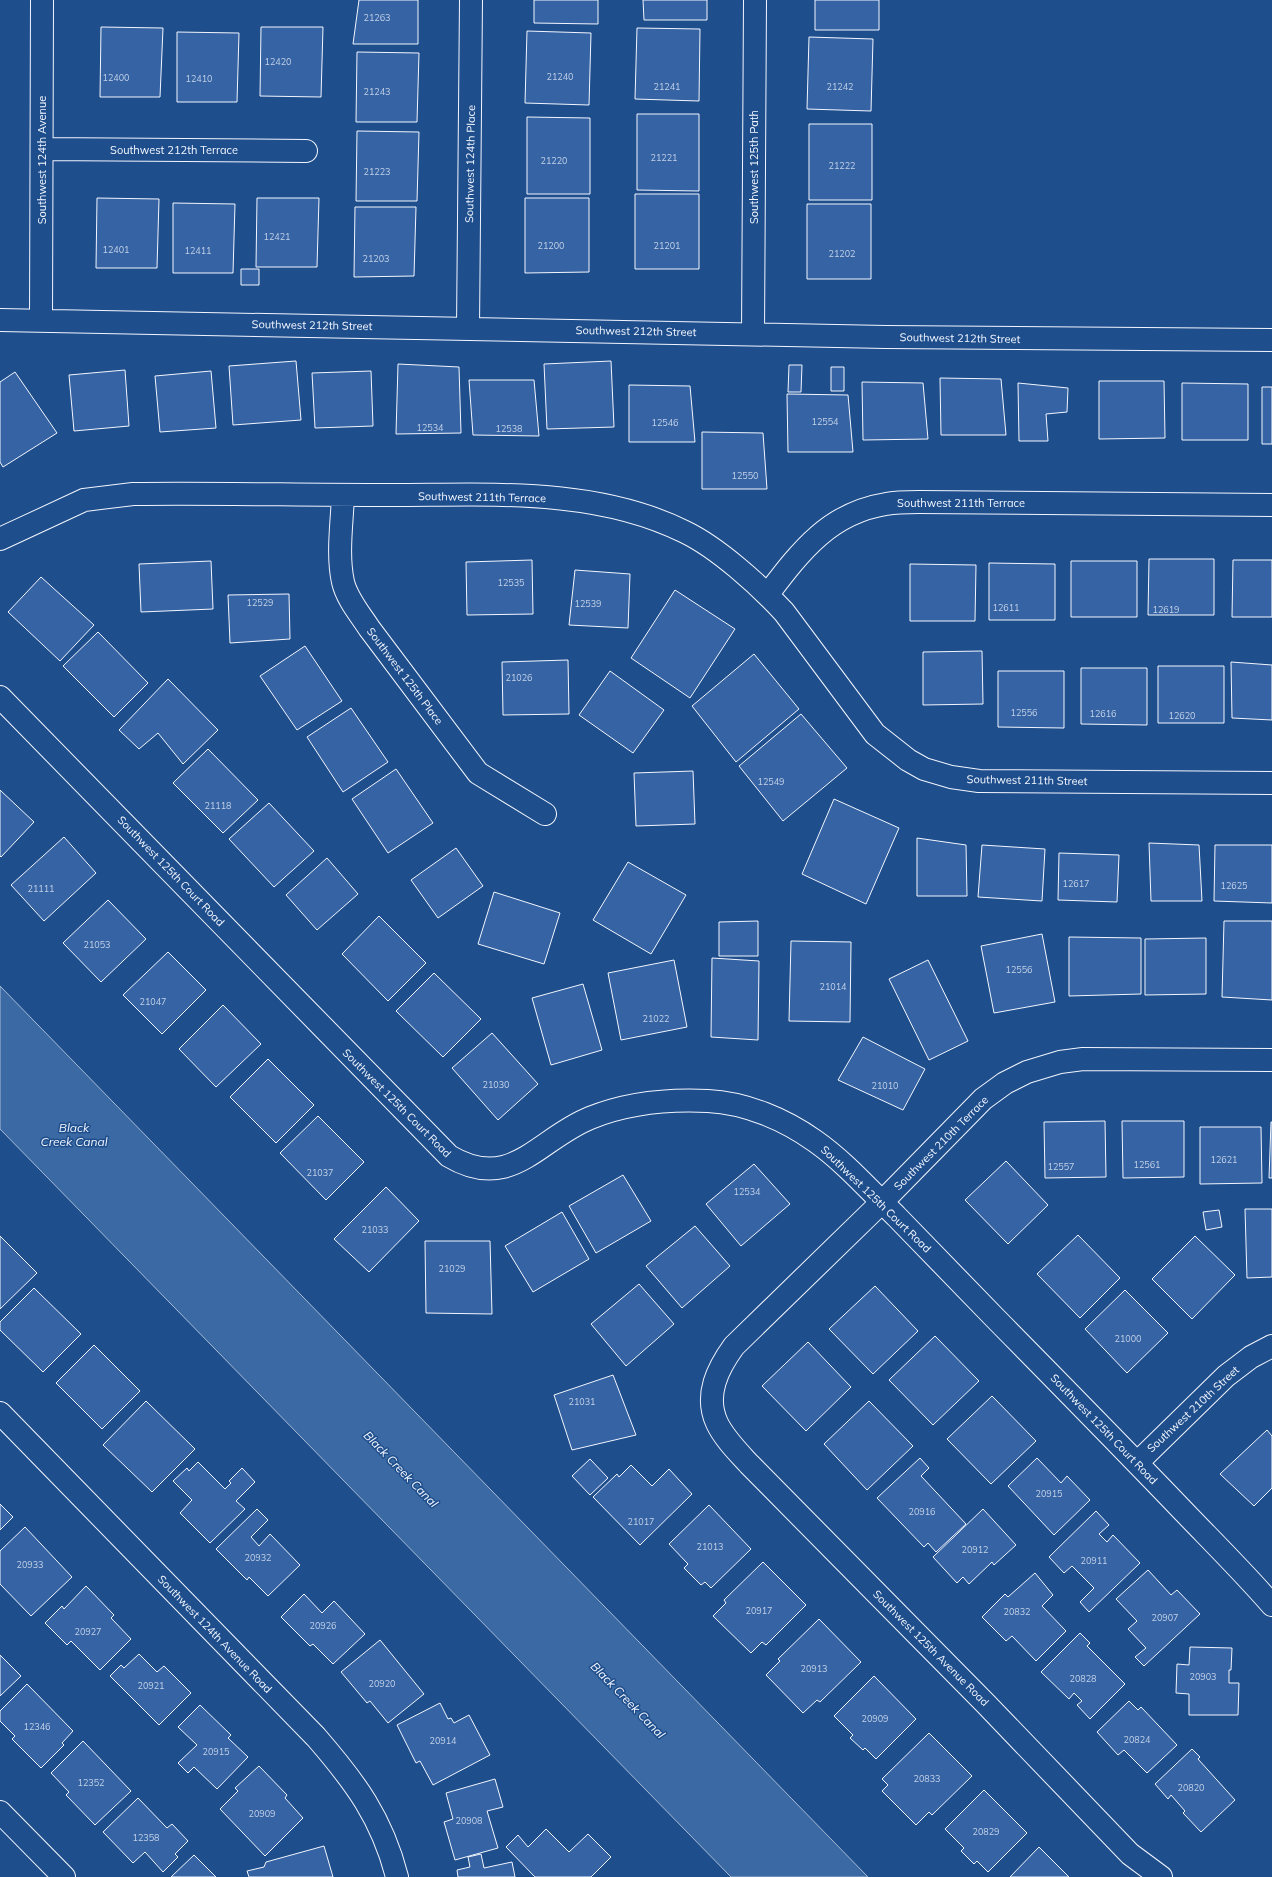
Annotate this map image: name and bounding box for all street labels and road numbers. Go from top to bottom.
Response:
street label: Southwest 124th Avenue [35,96,49,224]
street label: Southwest 124th Place [462,105,478,223]
street label: Southwest 125th Path [747,110,761,224]
street label: Southwest 212th Terrace [110,143,238,157]
street label: Southwest 212th Street [252,317,373,333]
street label: Southwest 212th Street [576,323,697,339]
street label: Southwest 212th Street [900,330,1021,346]
street label: Southwest 211th Terrace [418,489,546,505]
street label: Southwest 211th Terrace [897,496,1025,510]
street label: Southwest 125th Place [364,625,446,727]
street label: Southwest 211th Street [967,772,1088,788]
street label: Southwest 125th Court Road [115,813,227,929]
street label: Southwest 125th Court Road [340,1046,454,1160]
street label: Southwest 210th Terrace [891,1093,991,1193]
street label: Southwest 125th Court Road [818,1143,934,1255]
street label: Southwest 210th Street [1144,1363,1242,1455]
street label: Southwest 125th Court Road [1048,1371,1160,1487]
street label: Southwest 124th Avenue Road [155,1572,275,1696]
street label: Southwest 125th Avenue Road [870,1587,992,1709]

